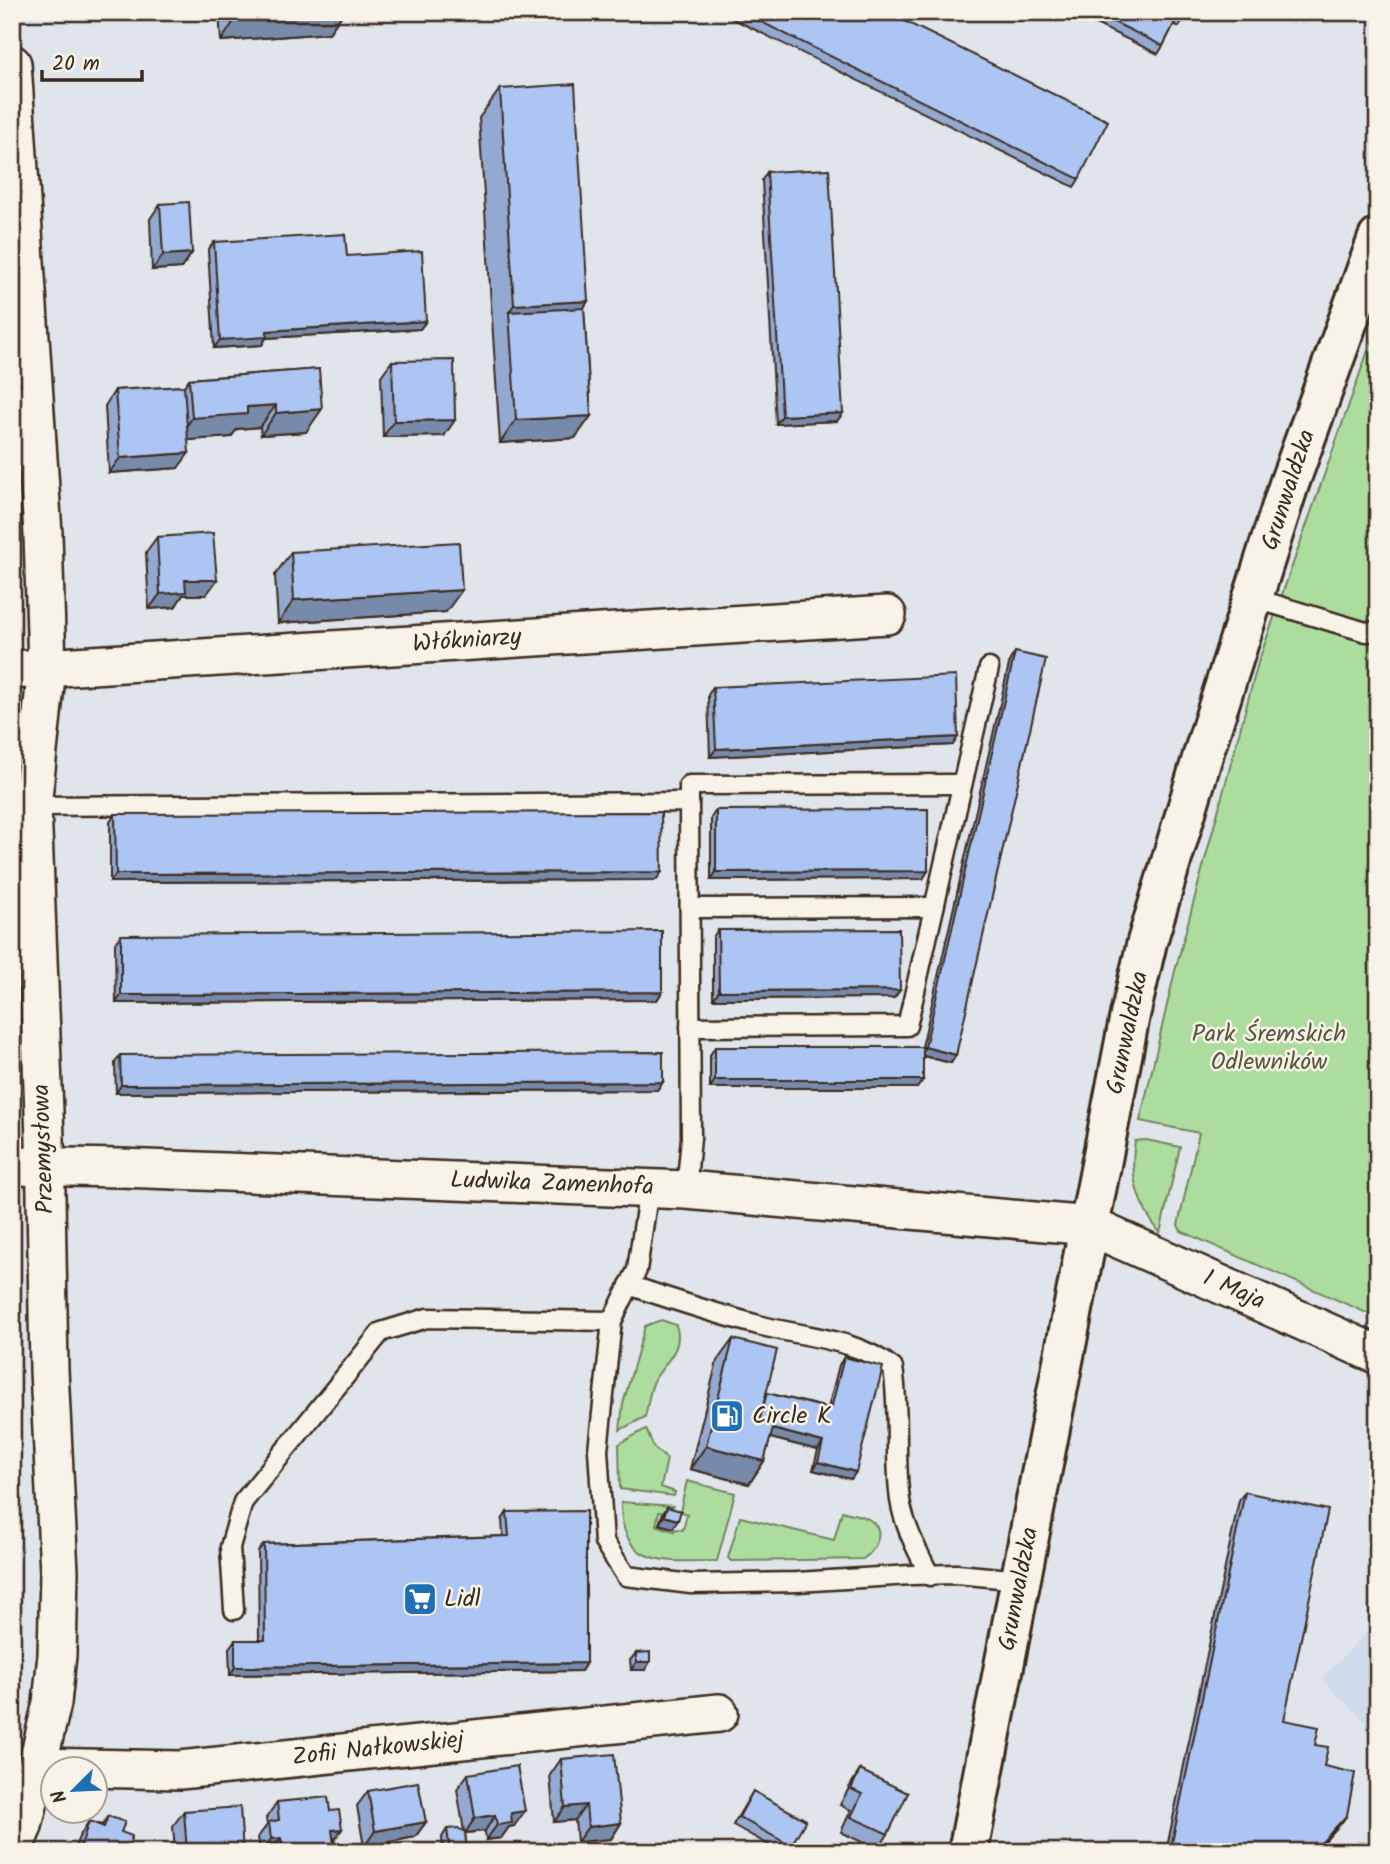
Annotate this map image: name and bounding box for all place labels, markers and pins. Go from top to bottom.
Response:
fuel station icon: Circle K [708,1397,746,1435]
place label: Circle K [752,1397,832,1436]
supermarket icon: Lidl [401,1580,439,1618]
place label: Lidl [444,1580,481,1619]

